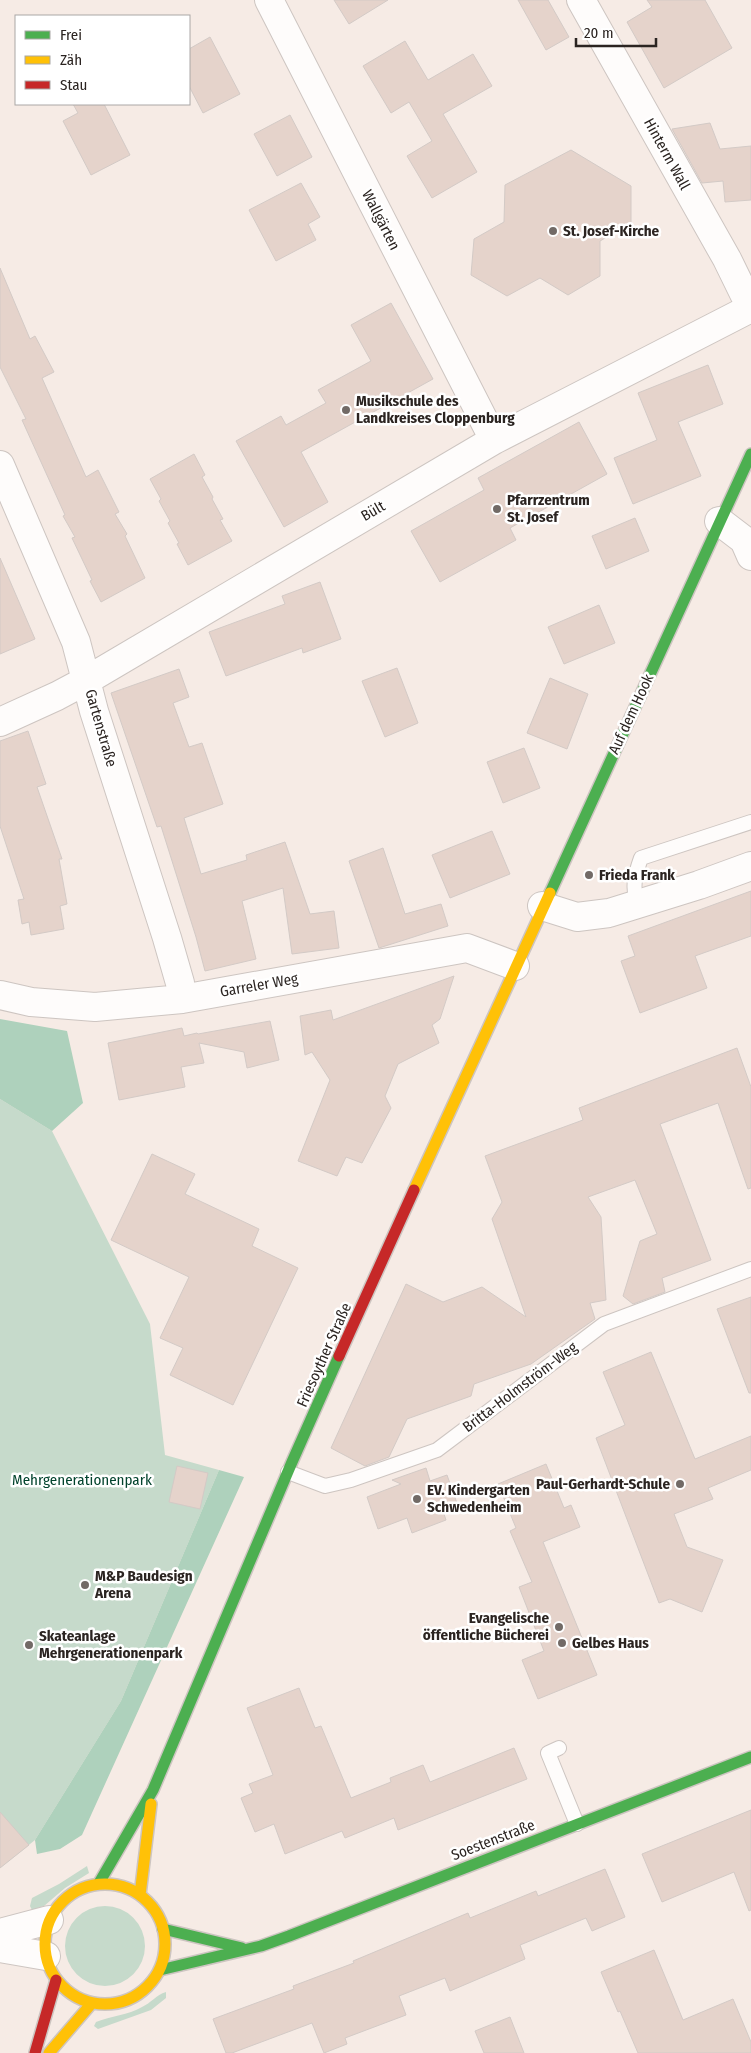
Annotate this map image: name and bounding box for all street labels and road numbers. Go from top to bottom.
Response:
street label: Hinterm Wall [640,115,694,193]
street label: Wallgärten [358,187,404,253]
street label: Bült [358,497,388,525]
street label: Auf dem Hook [605,671,657,757]
street label: Gartenstraße [81,687,121,769]
street label: Garreler Weg [219,969,299,1001]
street label: Friesoyther Straße [293,1300,355,1410]
street label: Britta-Holmström-Weg [459,1338,581,1436]
street label: Soestenstraße [449,1816,537,1864]

